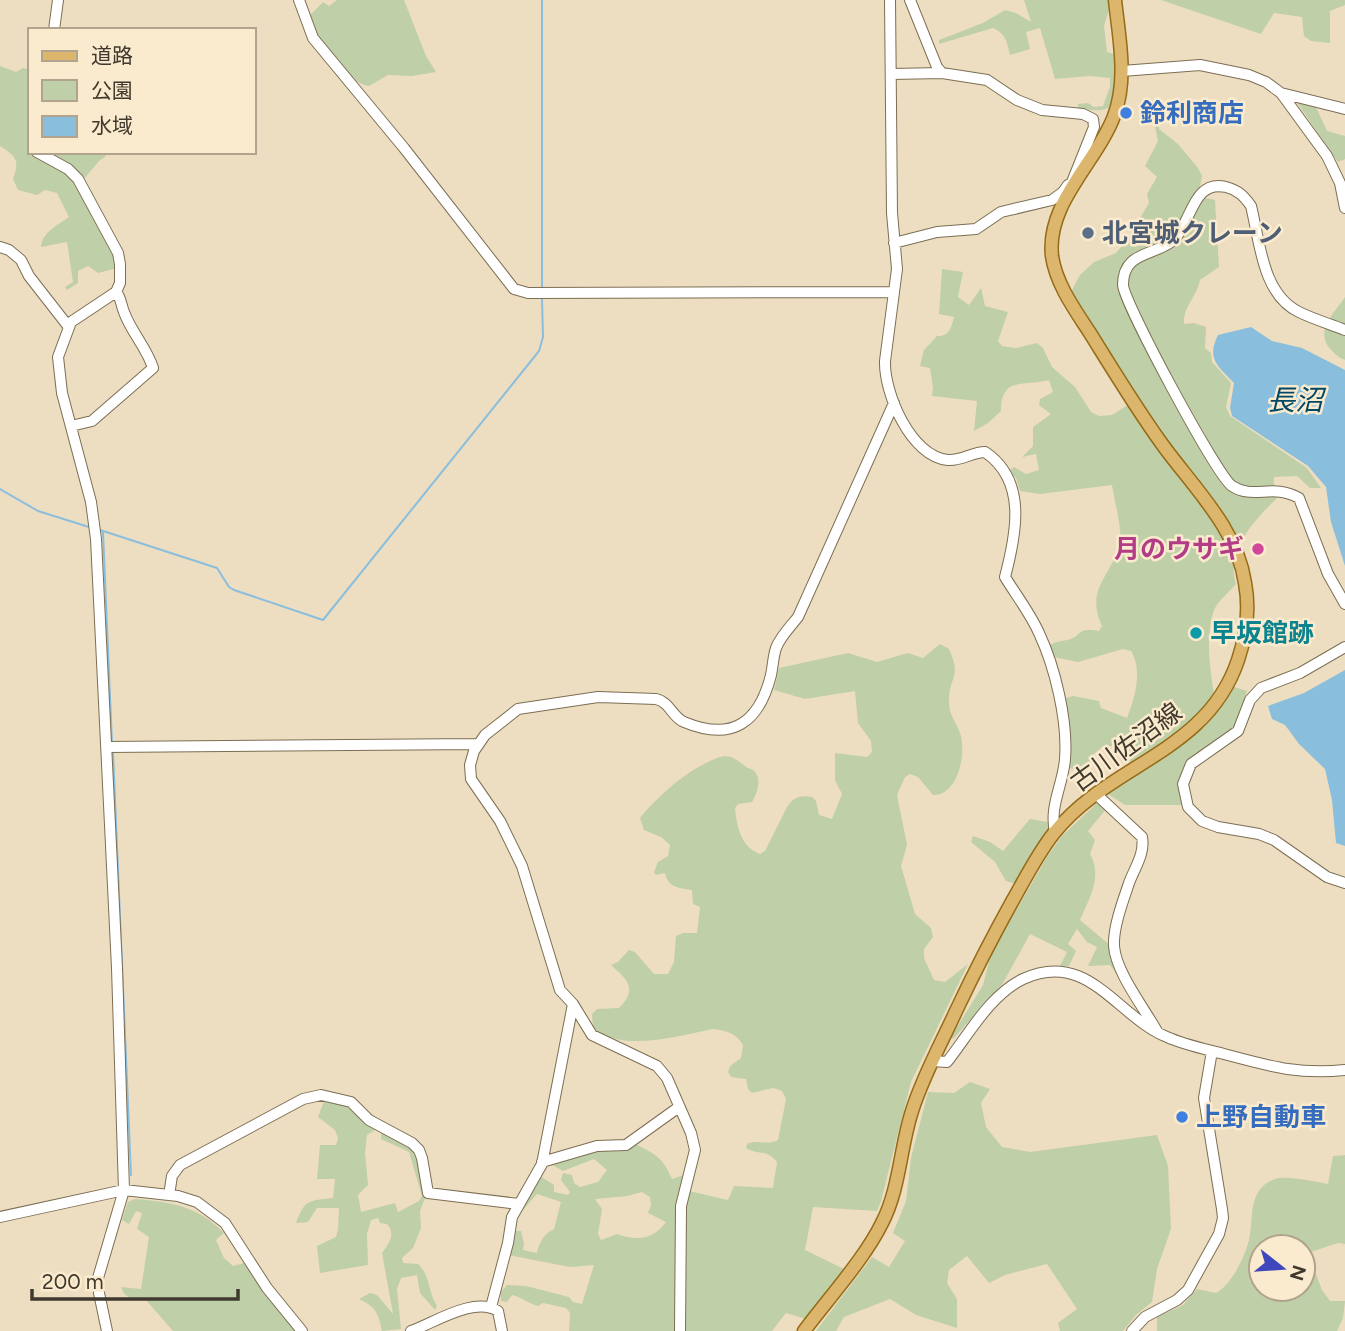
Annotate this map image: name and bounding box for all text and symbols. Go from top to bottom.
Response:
legend [28,28,256,154]
text: 道路 [91,43,133,68]
text: 公園 [91,78,133,103]
place label: 鈴利商店 [1140,97,1244,129]
marker: 鈴利商店 [1118,105,1134,121]
text: 水域 [91,113,133,138]
place label: 北宮城クレーン [1102,217,1283,249]
marker: 北宮城クレーン [1080,225,1096,241]
water label: 長沼 [1267,383,1327,417]
place label: 月のウサギ [1114,533,1244,565]
marker: 月のウサギ [1250,541,1266,557]
place label: 早坂館跡 [1210,617,1314,649]
marker: 早坂館跡 [1188,625,1204,641]
street label: 古川佐沼線 [1064,696,1188,798]
place label: 上野自動車 [1196,1101,1326,1133]
marker: 上野自動車 [1174,1109,1190,1125]
north arrow [1247,1233,1317,1303]
scale bar [32,1258,238,1302]
text: N [1285,1262,1311,1283]
text: 200 m [42,1269,104,1294]

